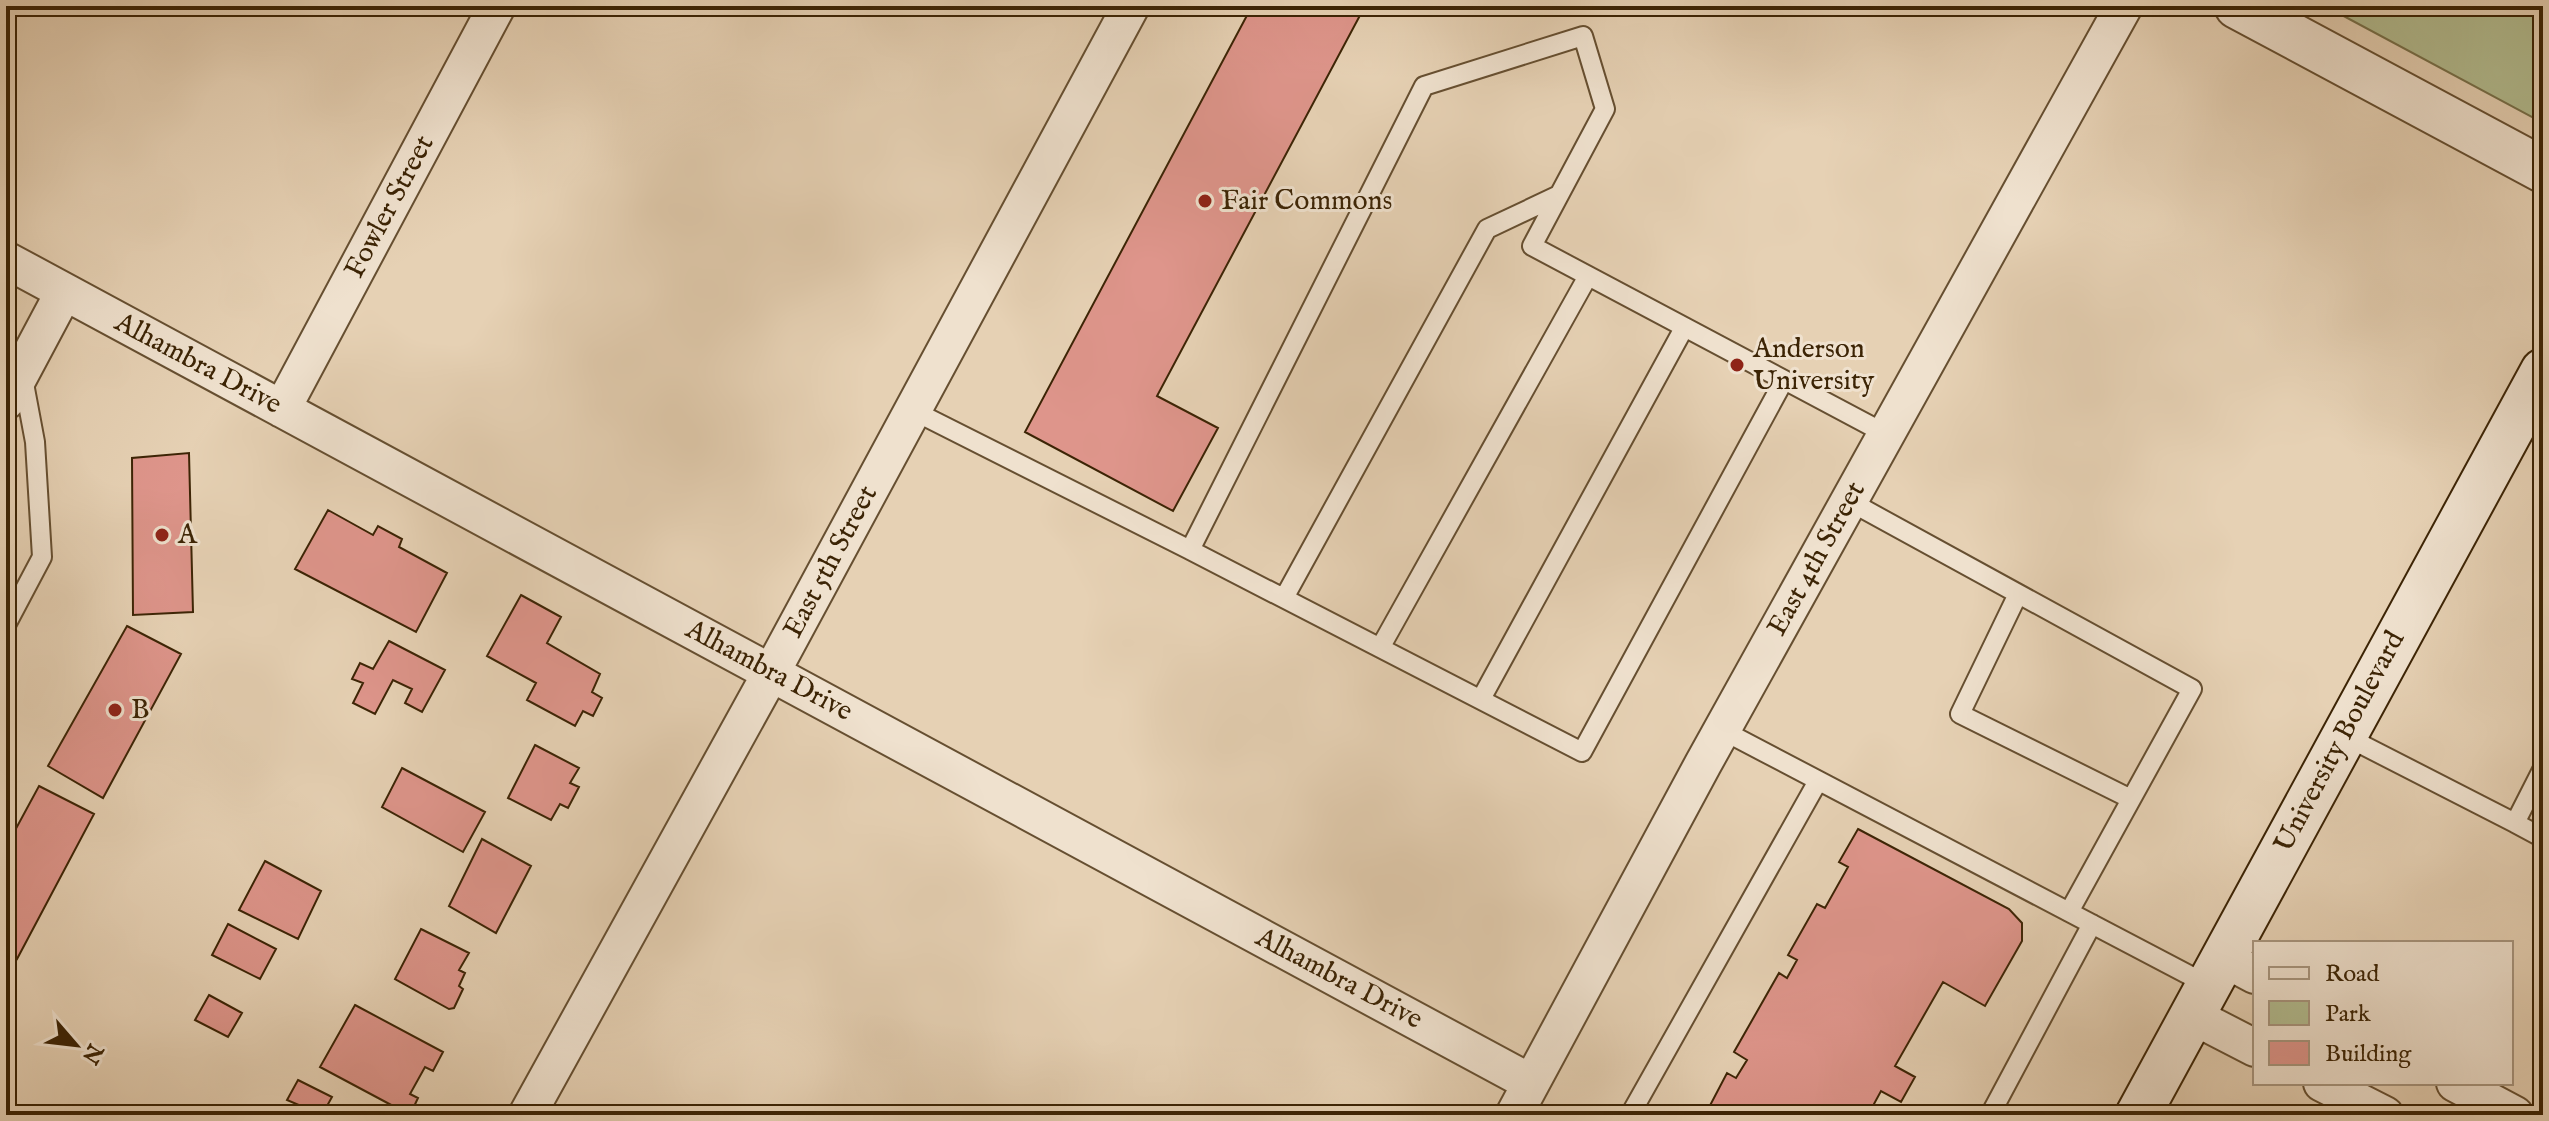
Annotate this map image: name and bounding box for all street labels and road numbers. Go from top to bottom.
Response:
street label: Fowler Street [338,129,442,284]
street label: Alhambra Drive [108,305,287,423]
street label: East 4th Street [1760,475,1874,642]
street label: East 5th Street [776,480,886,644]
street label: Alhambra Drive [679,612,858,730]
street label: University Boulevard [2267,625,2413,859]
street label: Alhambra Drive [1249,920,1428,1038]

